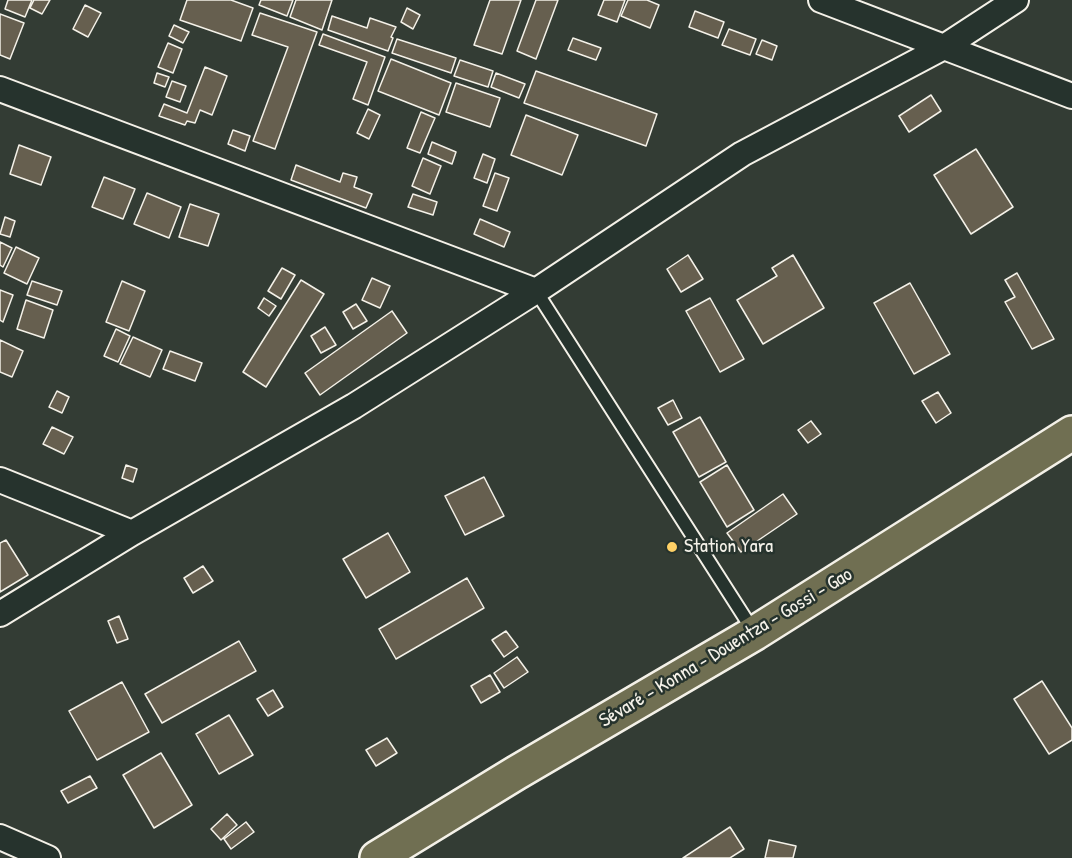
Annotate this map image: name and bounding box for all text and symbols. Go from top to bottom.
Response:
place label: Station Yara [684,535,773,559]
marker: Station Yara [665,540,679,554]
street label: Sévaré - Konna - Douentza - Gossi - Gao [595,563,857,733]

